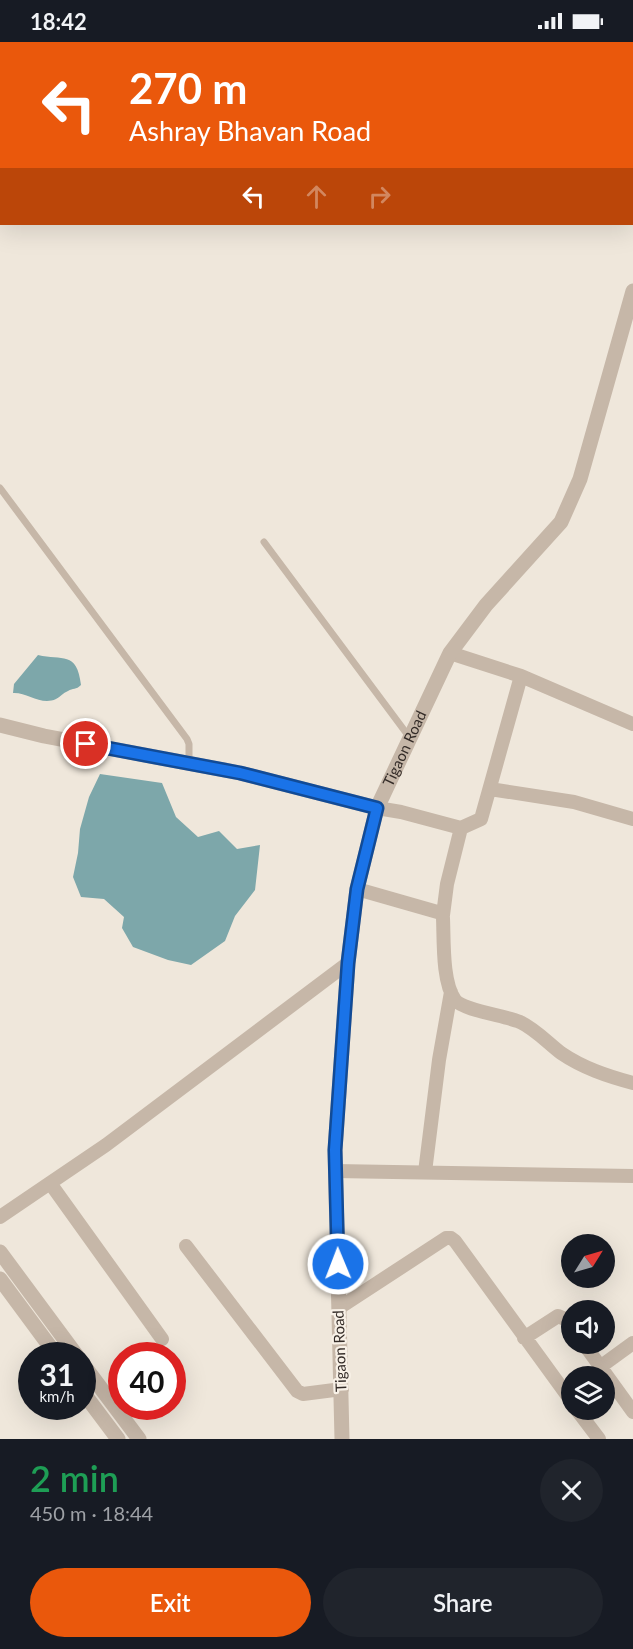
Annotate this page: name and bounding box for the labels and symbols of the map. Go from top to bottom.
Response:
street label: Tigaon Road [378,708,430,789]
pin [60,718,111,769]
position arrow [306,1232,370,1296]
north arrow [561,1234,615,1288]
street label: Tigaon Road [329,1310,349,1392]
speed limit sign: 40 [108,1342,186,1420]

